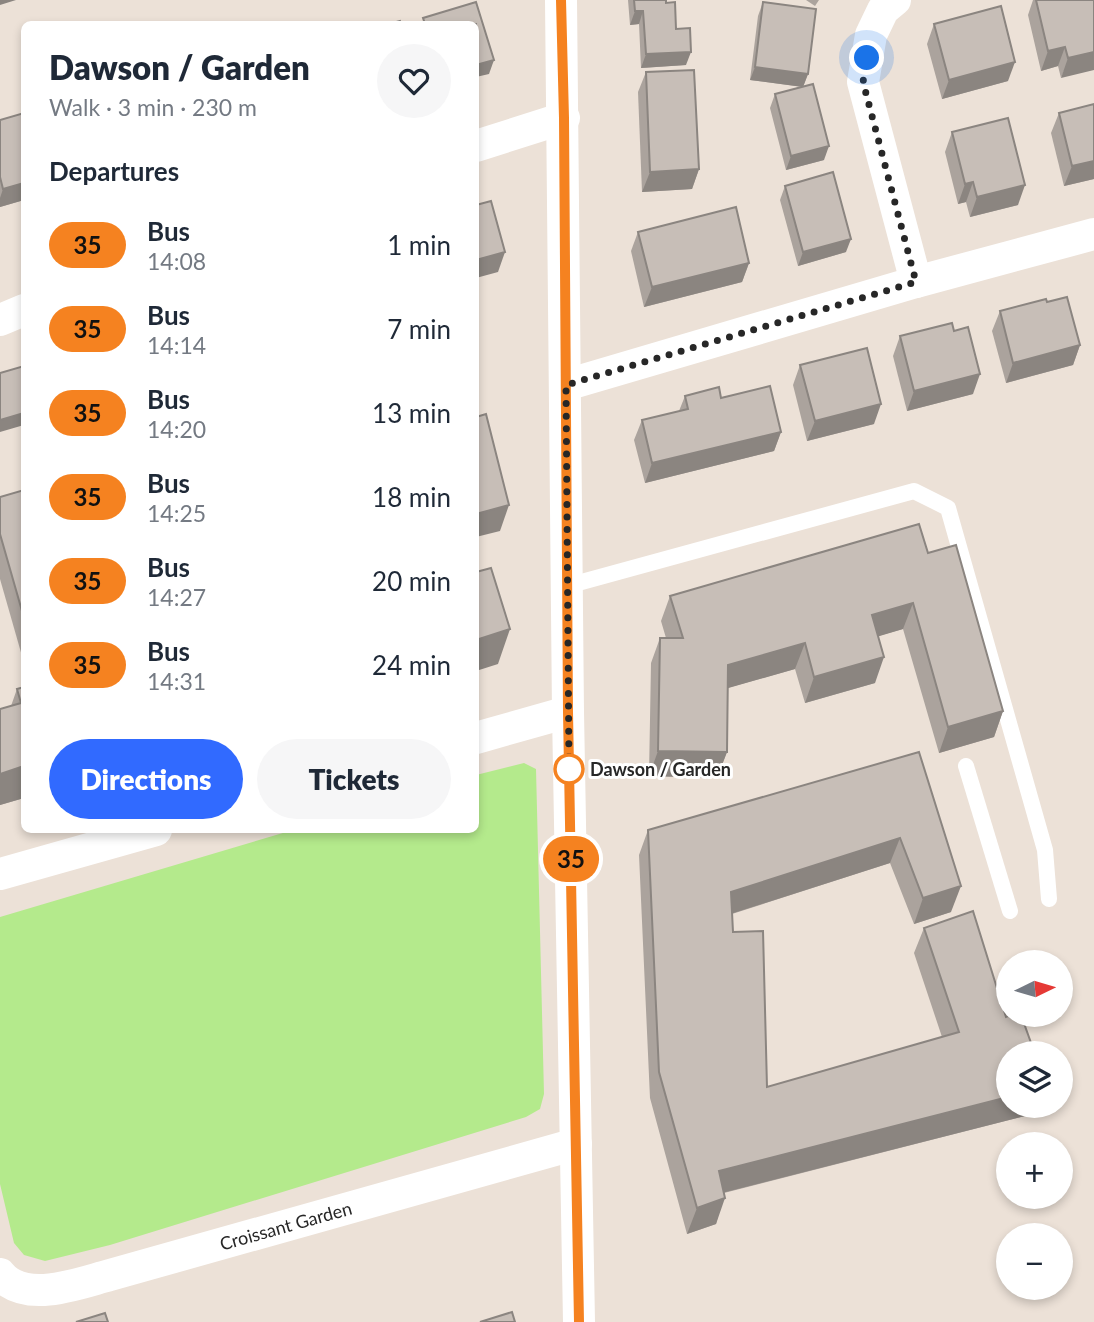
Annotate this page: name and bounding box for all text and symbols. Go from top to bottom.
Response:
your location [849,40,884,75]
button: heart [377,44,451,118]
text: Dawson / Garden [49,47,310,87]
text: Walk · 3 min · 230 m [49,93,257,121]
text: Departures [49,155,179,187]
text: Bus [147,215,190,247]
text: 1 min [387,229,451,261]
text: 35 [74,230,101,259]
text: 14:08 [147,247,206,275]
text: Bus [147,299,190,331]
text: 7 min [387,313,451,345]
text: 35 [74,314,101,343]
text: 14:14 [147,331,206,359]
text: Bus [147,383,190,415]
text: 13 min [372,397,451,429]
text: 35 [74,398,101,427]
text: 14:20 [147,415,206,443]
text: Bus [147,467,190,499]
text: 18 min [372,481,451,513]
text: 35 [74,482,101,511]
text: 14:25 [147,499,206,527]
text: Bus [147,551,190,583]
text: 20 min [372,565,451,597]
text: 35 [74,566,101,595]
text: 14:27 [147,583,206,611]
text: Bus [147,635,190,667]
text: 24 min [372,649,451,681]
text: 35 [74,650,101,679]
text: 14:31 [147,667,206,695]
button: Directions [49,739,243,819]
button: Tickets [257,739,451,819]
marker: Dawson / Garden [554,754,584,784]
place label: Dawson / Garden [590,758,731,780]
line badge: 35 [540,836,602,882]
text: 35 [557,844,585,873]
north arrow [996,950,1073,1027]
map controls [996,950,1073,1300]
button: layers [996,1041,1073,1118]
button: + [996,1132,1073,1209]
street label: Croissant Garden [217,1197,354,1255]
button: − [996,1223,1073,1300]

